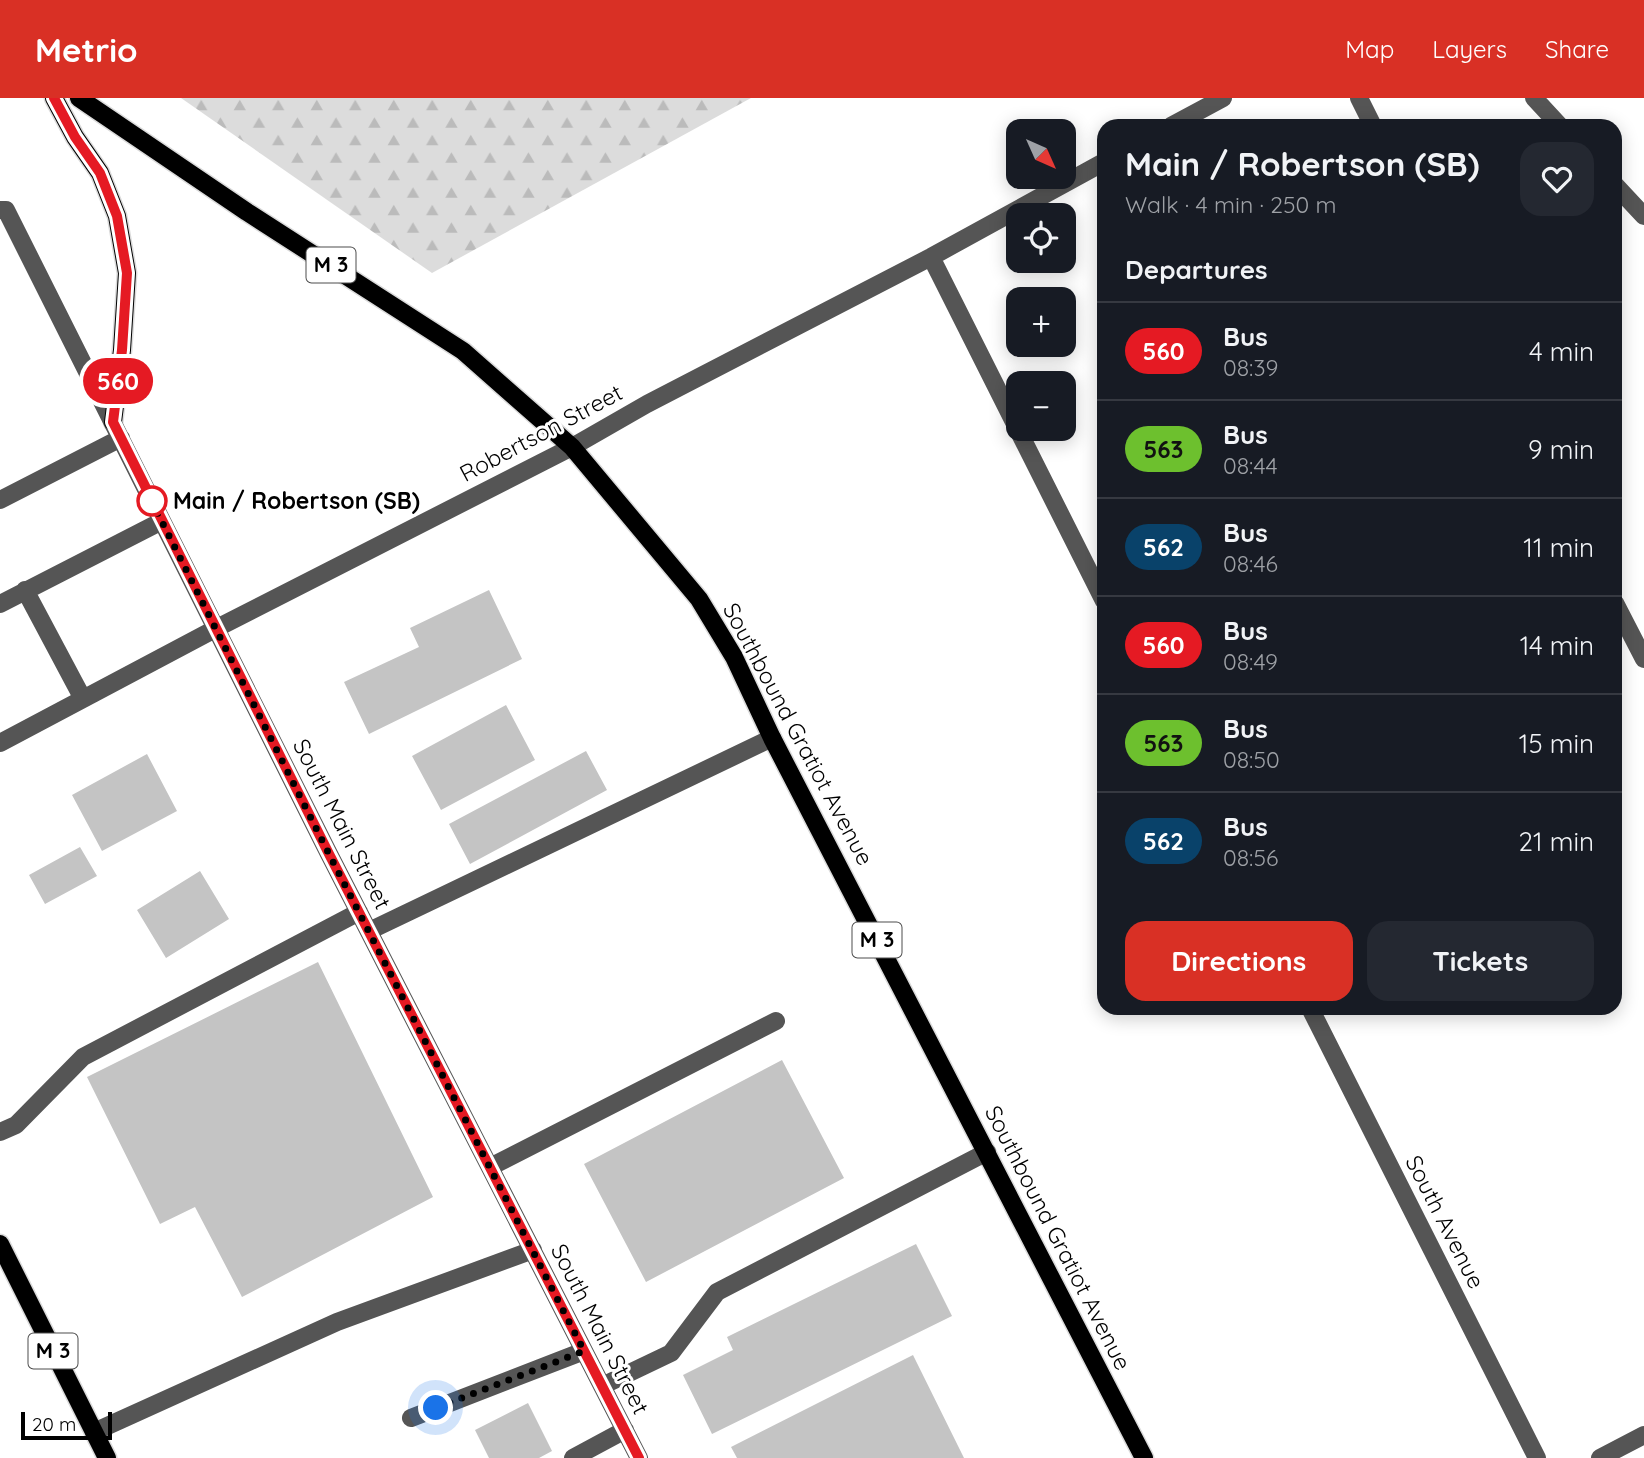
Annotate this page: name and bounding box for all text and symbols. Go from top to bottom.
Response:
text: Metrio [35,29,138,70]
text: Map [1345,34,1394,64]
text: Layers [1432,34,1507,64]
text: Share [1545,34,1609,64]
north arrow [1006,119,1076,189]
map controls [1006,119,1076,441]
button: heart [1520,142,1594,216]
text: Main / Robertson (SB) [1125,143,1480,184]
text: Walk · 4 min · 250 m [1125,190,1336,219]
button: locate [1006,203,1076,273]
road number: M 3 [306,248,356,282]
text: Departures [1125,253,1268,286]
button: + [1006,287,1076,357]
text: Bus [1223,320,1268,353]
text: 4 min [1529,335,1594,368]
text: 560 [1143,336,1184,366]
text: 08:39 [1223,353,1278,382]
line badge: 560 [78,358,158,404]
text: 560 [97,366,139,396]
button: − [1006,371,1076,441]
street label: Robertson Street [454,377,627,488]
text: Bus [1223,418,1268,451]
text: 9 min [1528,433,1594,466]
text: 563 [1144,434,1183,464]
text: 08:44 [1223,451,1278,480]
marker: Main / Robertson (SB) [137,486,167,516]
place label: Main / Robertson (SB) [173,486,420,515]
text: Bus [1223,516,1268,549]
text: 11 min [1523,531,1594,564]
text: 562 [1143,532,1184,562]
text: 08:46 [1223,549,1278,578]
street label: Southbound Gratiot Avenue [717,598,880,870]
text: Bus [1223,614,1268,647]
text: 14 min [1520,629,1594,662]
text: 560 [1143,630,1184,660]
text: 08:49 [1223,647,1278,676]
text: Bus [1223,712,1268,745]
text: 15 min [1519,727,1594,760]
text: 563 [1144,728,1183,758]
street label: South Main Street [287,734,398,914]
text: 08:50 [1223,745,1280,774]
text: Bus [1223,810,1268,843]
text: 21 min [1519,825,1594,858]
text: 562 [1143,826,1184,856]
text: 08:56 [1223,843,1278,872]
button: Directions [1125,921,1353,1001]
button: Tickets [1367,921,1594,1001]
road number: M 3 [852,922,902,958]
street label: Southbound Gratiot Avenue [979,1101,1138,1375]
street label: South Avenue [1399,1150,1491,1293]
street label: South Main Street [545,1239,656,1419]
road number: M 3 [28,1334,78,1368]
your location [418,1390,453,1425]
scale bar [21,1409,112,1441]
text: 20 m [32,1412,76,1436]

